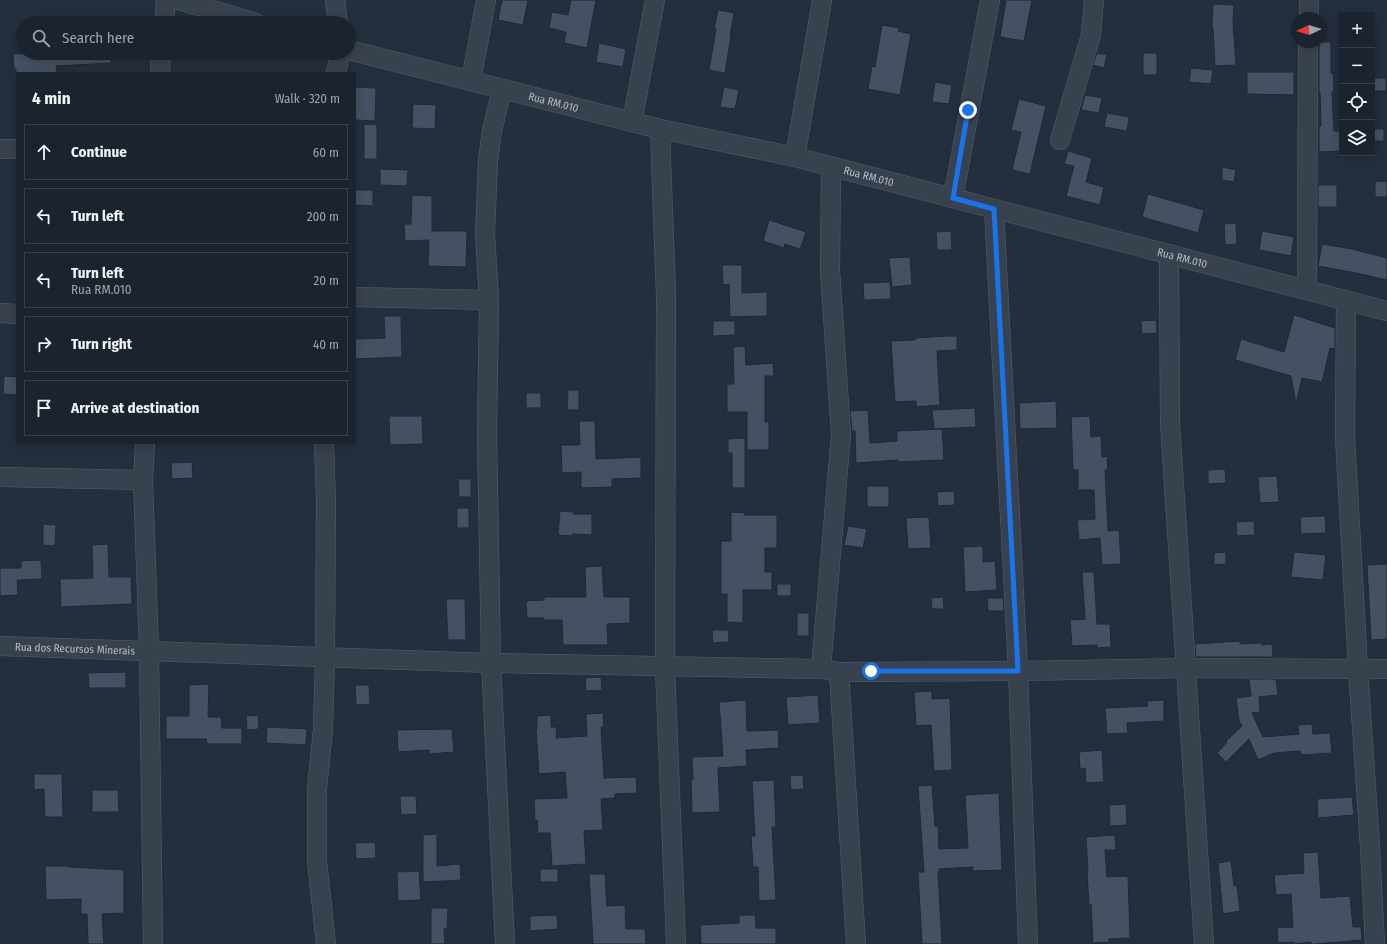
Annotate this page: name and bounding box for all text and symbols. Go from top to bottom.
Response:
north arrow [1291,12,1327,48]
map controls [1339,12,1375,156]
button: + [1339,12,1375,48]
search box [16,16,356,60]
icon: search [30,27,52,49]
text: Search here [62,29,134,47]
button: − [1339,48,1375,84]
button: locate [1339,84,1375,120]
text: 4 min [32,88,71,109]
street label: Rua RM.010 [527,90,580,115]
text: Walk · 320 m [275,91,340,106]
route end [959,101,977,119]
button: layers [1339,120,1375,156]
icon: ahead [33,141,55,163]
text: Continue [71,143,127,161]
text: 60 m [313,145,339,160]
street label: Rua RM.010 [842,164,895,189]
icon: left [33,205,55,227]
text: Turn left [71,207,124,225]
text: 200 m [307,209,339,224]
street label: Rua RM.010 [1156,246,1209,271]
text: Turn left [71,264,124,282]
icon: left [33,269,55,291]
text: 20 m [313,273,339,288]
text: Rua RM.010 [71,282,132,297]
icon: right [33,333,55,355]
text: Turn right [71,335,132,353]
text: 40 m [313,337,339,352]
icon: arrive [33,397,55,419]
text: Arrive at destination [71,399,199,417]
street label: Rua dos Recursos Minerais [15,641,135,658]
route start [862,662,880,680]

